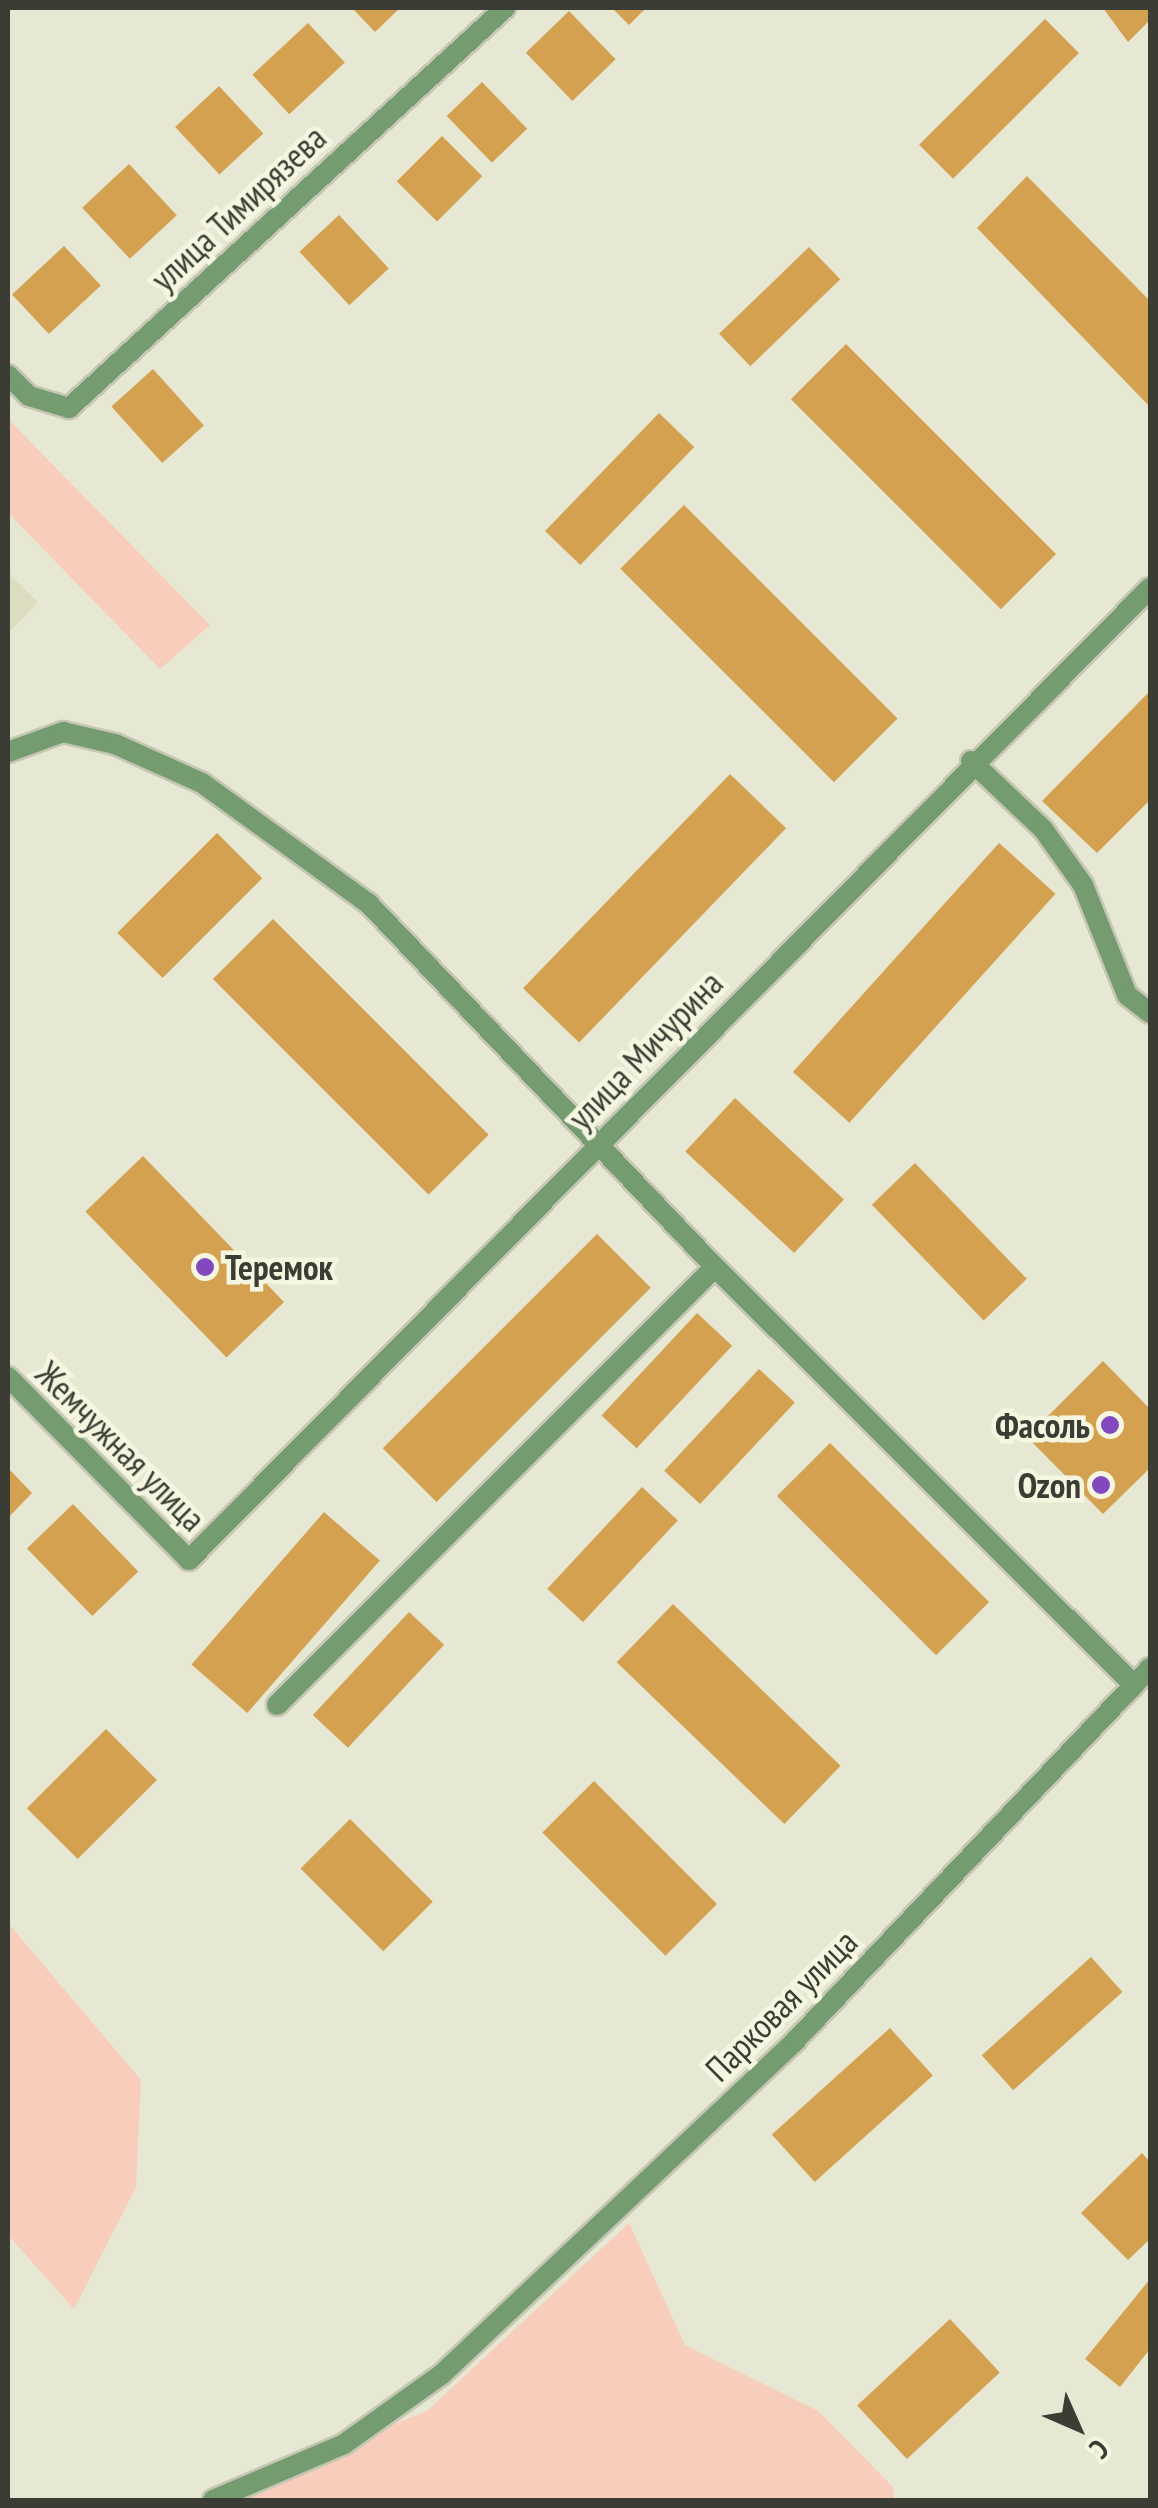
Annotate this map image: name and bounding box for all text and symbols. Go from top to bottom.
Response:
street label: улица Тимирязева [142,116,334,300]
street label: улица Мичурина [559,962,731,1138]
place label: Теремок [225,1246,333,1288]
marker: Теремок [194,1256,216,1278]
street label: Жемчужная улица [28,1353,214,1539]
place label: Фасоль [995,1404,1090,1446]
marker: Фасоль [1099,1414,1121,1436]
place label: Ozon [1018,1464,1081,1506]
marker: Ozon [1090,1474,1112,1496]
street label: Парковая улица [697,1921,865,2089]
north arrow [1028,2378,1128,2478]
text: С [1082,2432,1117,2467]

